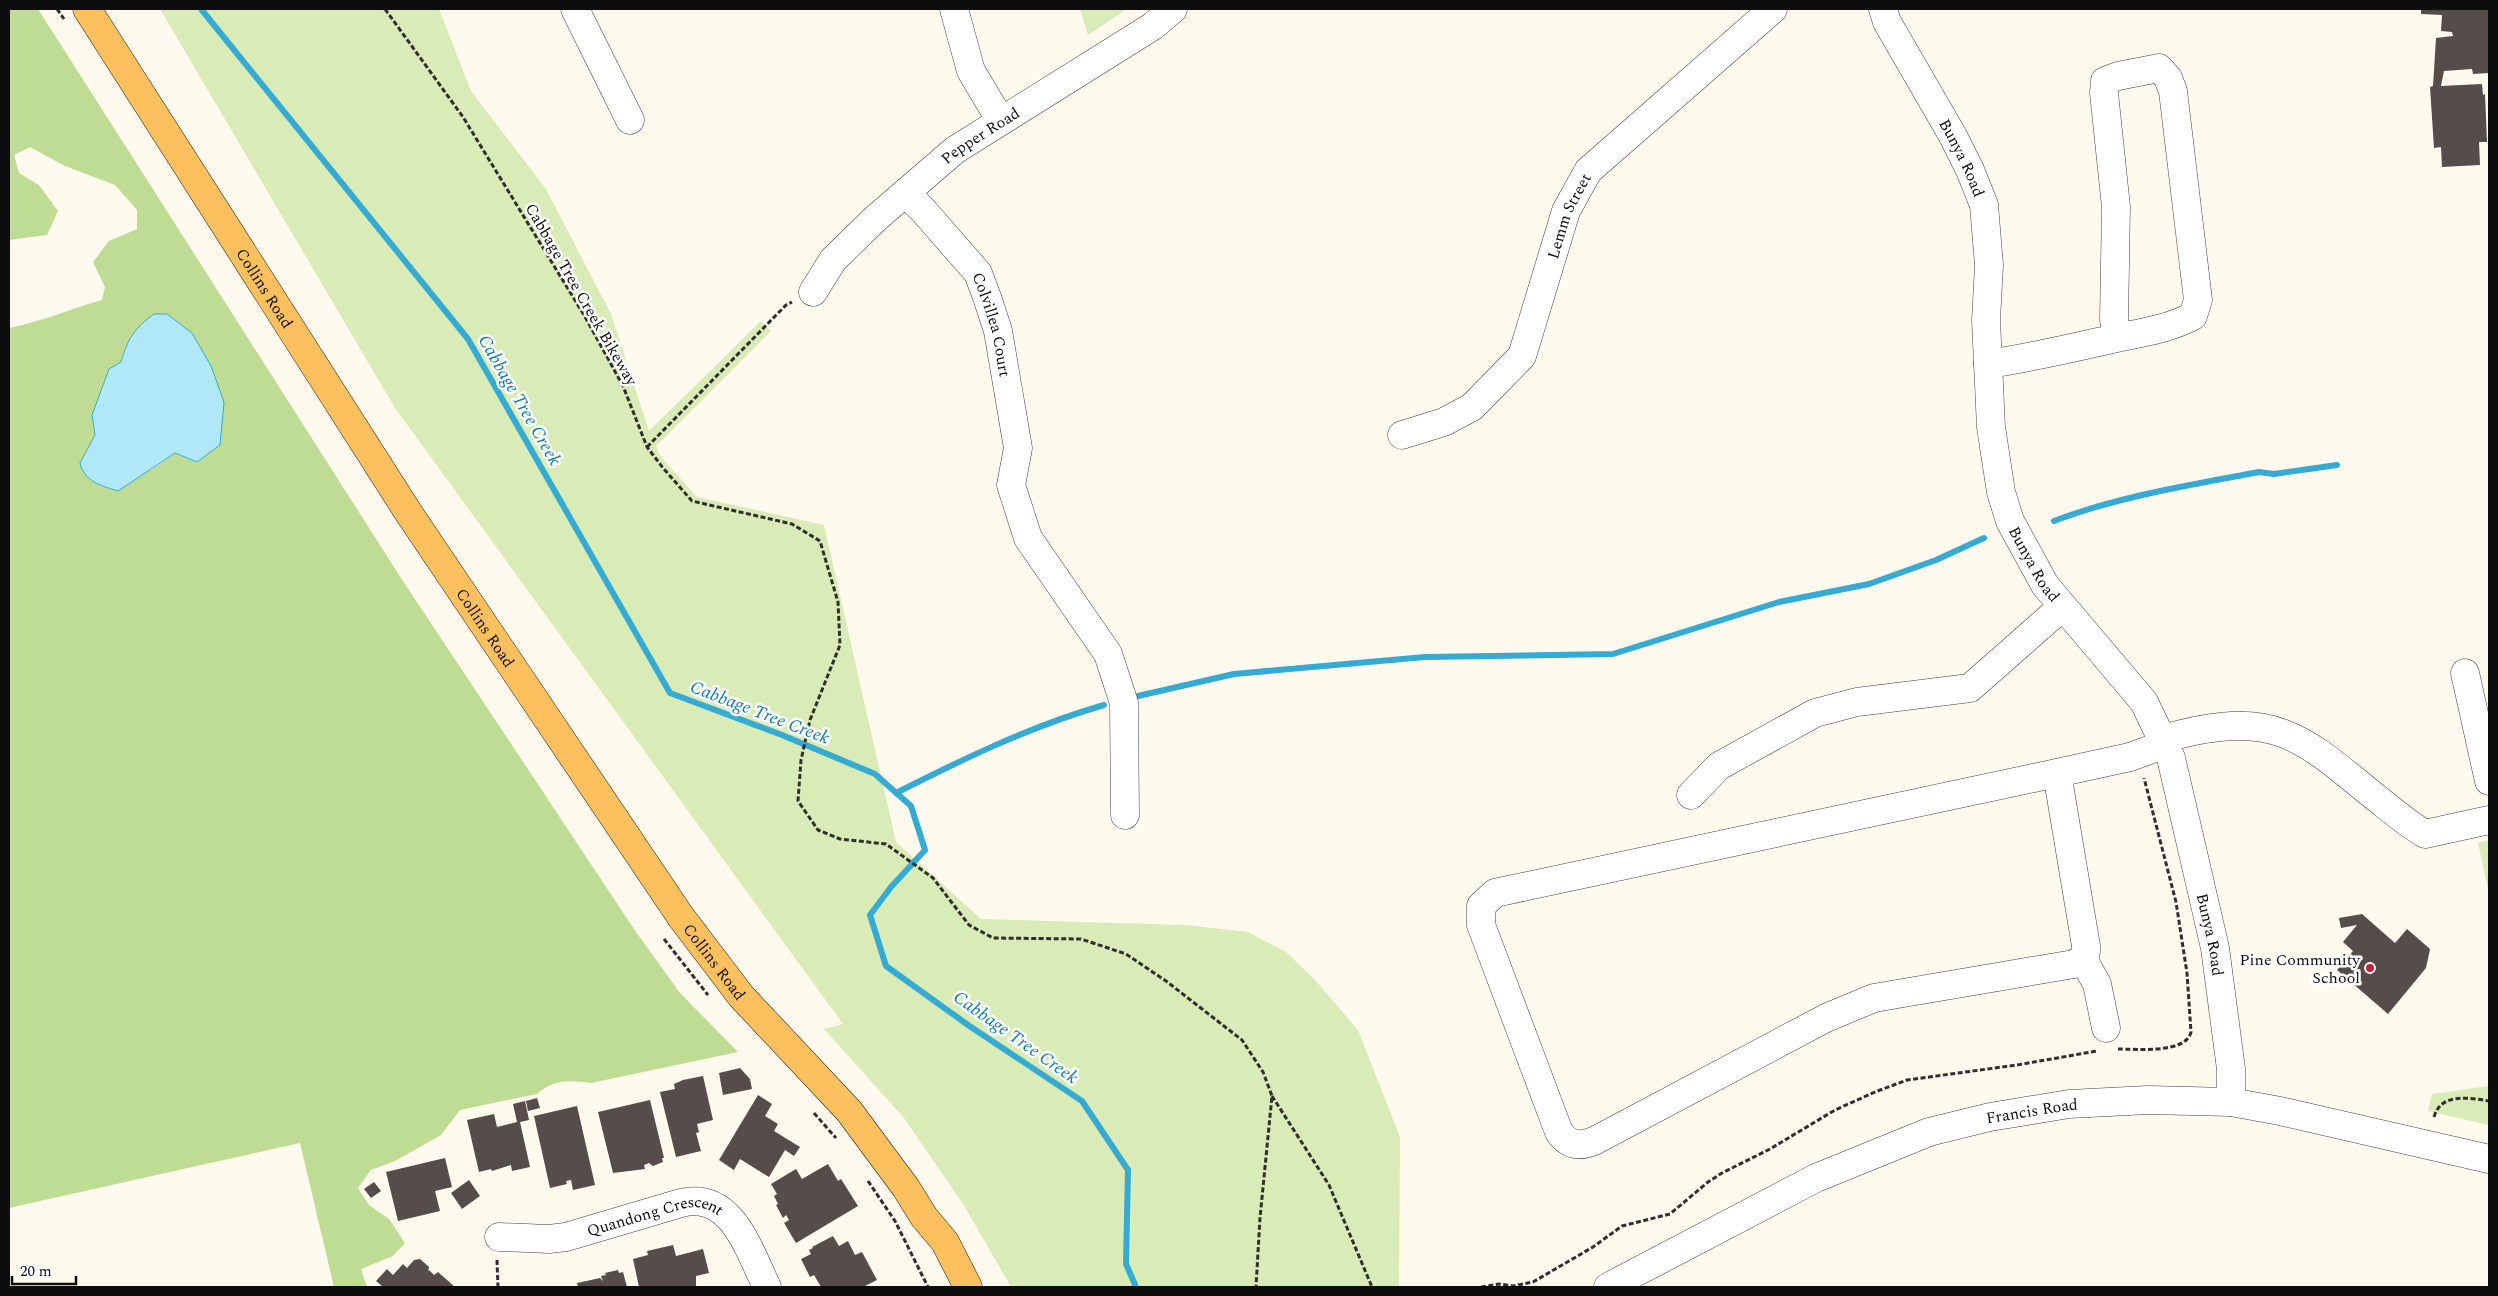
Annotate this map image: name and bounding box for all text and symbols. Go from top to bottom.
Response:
street label: Pepper Road [936,101,1025,170]
street label: Bunya Road [1932,114,1991,201]
street label: Lemm Street [1541,169,1598,262]
street label: Cabbage Tree Creek Bikeway [519,199,644,391]
street label: Collins Road [230,244,299,333]
street label: Colvillea Court [966,269,1017,379]
water label: Cabbage Tree Creek [471,330,568,471]
street label: Bunya Road [2002,522,2065,608]
street label: Collins Road [450,584,520,673]
water label: Cabbage Tree Creek [686,673,834,752]
street label: Bunya Road [2190,891,2230,978]
street label: Collins Road [677,919,751,1006]
place label: Pine Community School [2239,948,2361,990]
marker: Pine Community School [2364,962,2376,974]
water label: Cabbage Tree Creek [948,984,1084,1091]
street label: Francis Road [1984,1093,2078,1130]
street label: Quandong Crescent [584,1190,729,1243]
scale bar [12,1254,76,1286]
text: 20 m [20,1260,52,1283]

